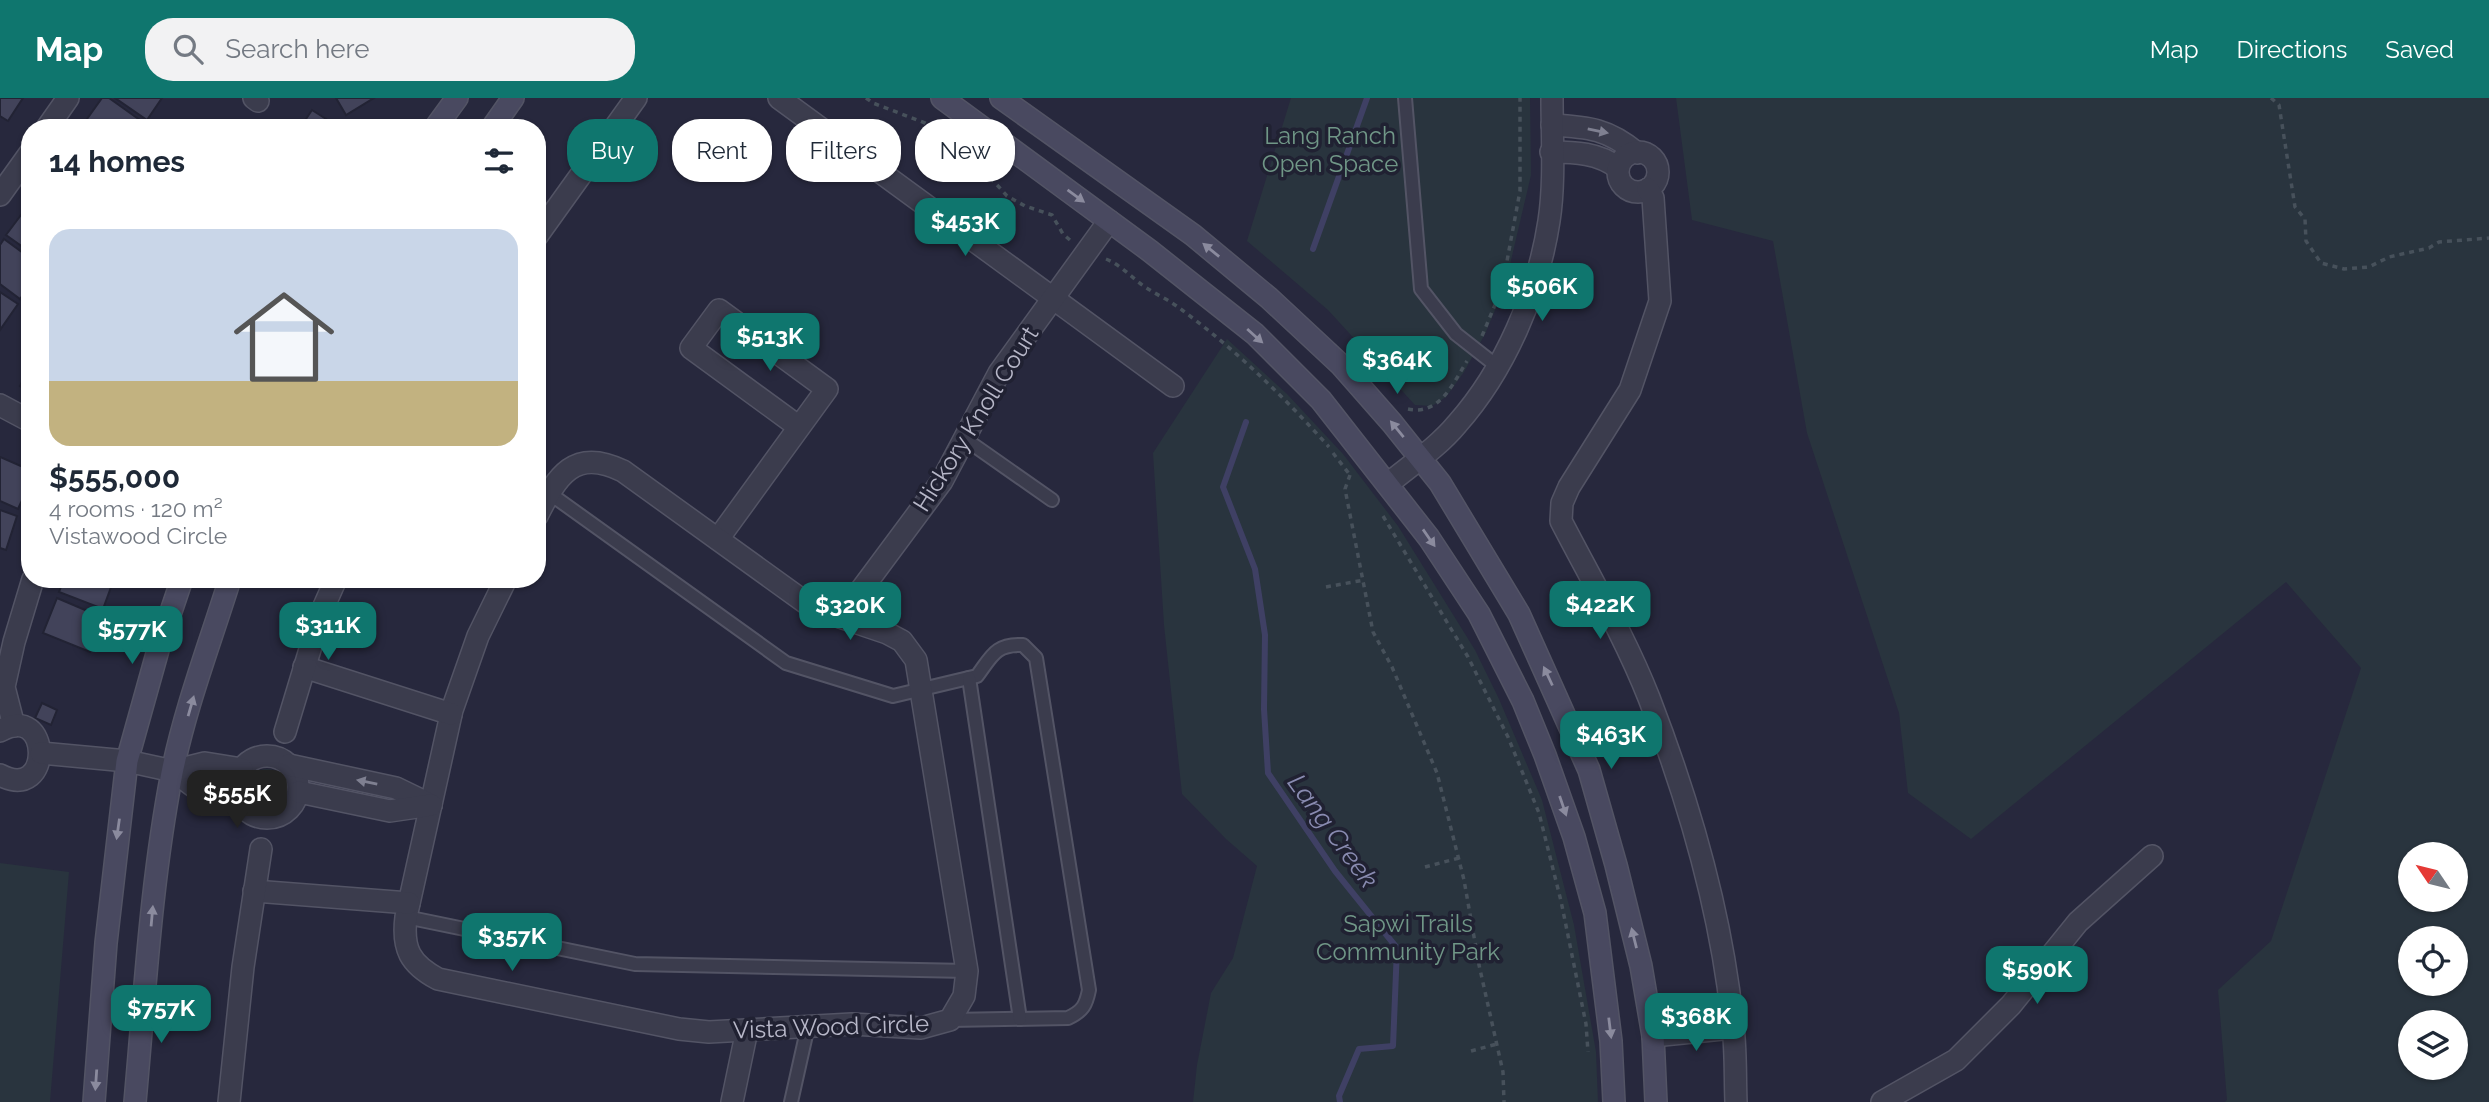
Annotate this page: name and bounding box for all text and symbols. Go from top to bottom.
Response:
search box [145,18,635,81]
text: Map [35,30,103,69]
icon: search [169,30,207,68]
text: Search here [225,34,370,64]
text: Map [2150,35,2199,64]
text: Directions [2237,35,2347,64]
text: Saved [2385,35,2454,64]
chip: Buy [567,119,658,182]
chip: Rent [672,119,772,182]
chip: Filters [786,119,901,182]
chip: New [915,119,1015,182]
park label: Lang Ranch Open Space [1262,121,1398,178]
one-way arrow [1587,125,1609,136]
icon: filters [480,142,518,180]
text: 14 homes [49,144,185,179]
one-way arrow [1067,189,1085,203]
pin: $453K [916,198,1014,258]
text: $453K [931,207,999,234]
one-way arrow [1202,242,1220,257]
pin: $506K [1493,264,1591,323]
text: $506K [1507,272,1577,299]
icon: home [221,274,347,400]
pin: $513K [721,314,819,373]
street label: Hickory Knoll Court [907,321,1044,517]
text: $513K [737,322,803,349]
one-way arrow [1247,328,1264,343]
pin: $364K [1348,336,1446,396]
text: $364K [1362,345,1432,372]
one-way arrow [1390,421,1405,438]
text: $555,000 [49,460,180,495]
text: 4 rooms · 120 m² [49,495,223,522]
text: Vistawood Circle [49,522,227,549]
one-way arrow [1422,529,1436,547]
pin: $320K [801,582,899,642]
pin: $422K [1551,582,1649,641]
text: $422K [1565,590,1635,617]
text: $320K [815,591,885,618]
pin: $311K [279,602,377,662]
pin: $577K [83,606,181,666]
text: $311K [295,611,361,638]
text: $577K [98,615,166,642]
one-way arrow [1542,666,1554,686]
one-way arrow [186,694,197,716]
pin: $463K [1562,712,1660,771]
text: $463K [1576,720,1646,747]
water label: Lang Creek [1282,768,1384,894]
pin: $555K [188,770,286,830]
one-way arrow [356,776,378,787]
text: $555K [203,779,271,806]
one-way arrow [1558,796,1569,817]
one-way arrow [112,818,123,840]
north arrow [2398,842,2468,912]
map controls [2398,842,2468,1080]
one-way arrow [147,905,158,927]
park label: Sapwi Trails Community Park [1316,909,1500,966]
pin: $357K [463,914,561,973]
text: $357K [478,922,546,949]
button: locate [2398,926,2468,996]
one-way arrow [1628,927,1639,949]
pin: $590K [1988,946,2086,1006]
text: $590K [2002,955,2072,982]
pin: $757K [112,986,210,1045]
pin: $368K [1647,993,1745,1053]
text: $757K [127,994,195,1021]
text: $368K [1661,1002,1731,1029]
street label: Vista Wood Circle [732,1009,930,1044]
button: layers [2398,1010,2468,1080]
one-way arrow [1604,1017,1615,1039]
one-way arrow [90,1069,101,1091]

